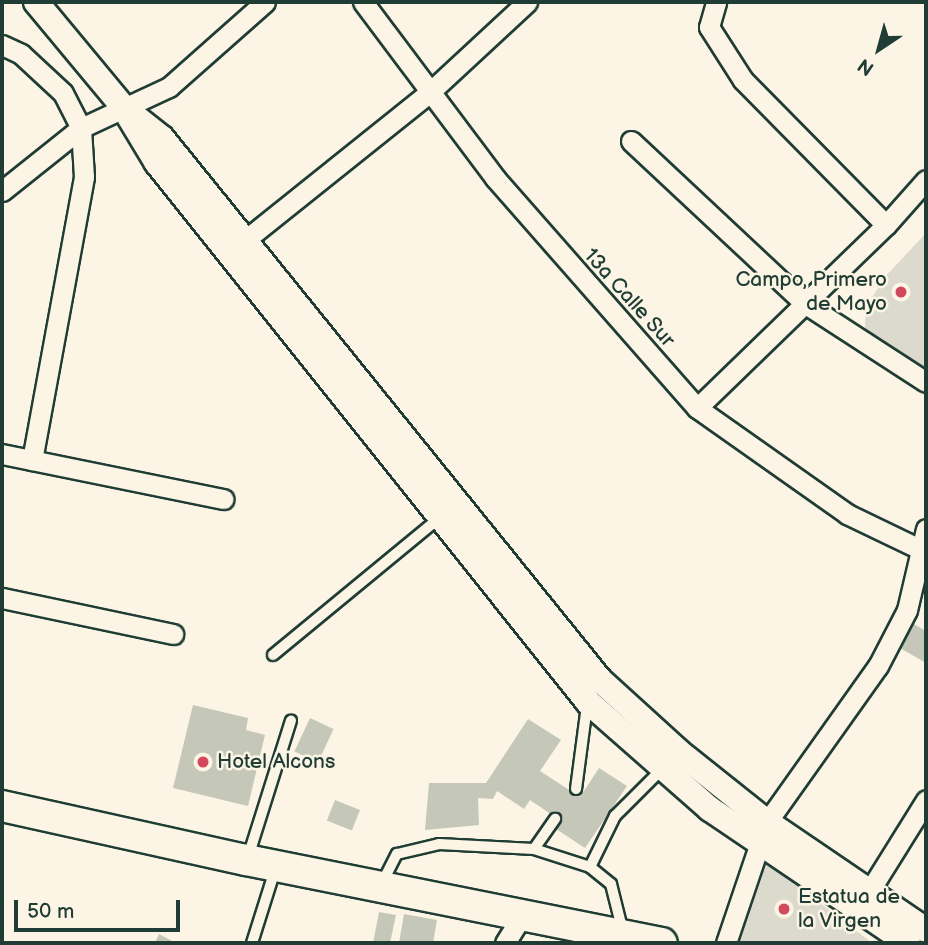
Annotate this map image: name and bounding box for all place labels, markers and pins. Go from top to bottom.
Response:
place label: Campo, Primero de Mayo [735,267,887,317]
marker: Campo, Primero de Mayo [893,284,909,300]
place label: Hotel Alcons [217,749,335,775]
marker: Hotel Alcons [195,754,211,770]
place label: Estatua de la Virgen [798,884,900,934]
marker: Estatua de la Virgen [776,901,792,917]

